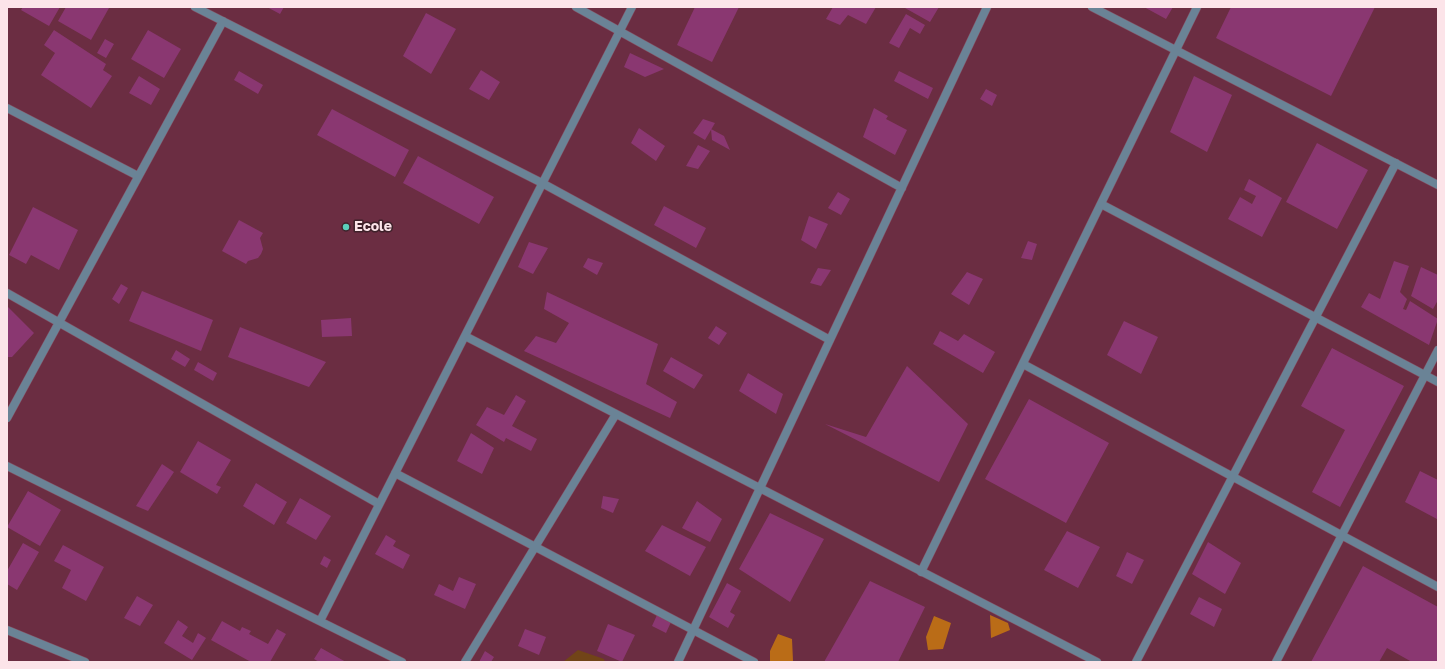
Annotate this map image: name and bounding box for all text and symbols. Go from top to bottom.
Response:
place label: Ecole [354,219,392,235]
marker: Ecole [341,222,351,232]

